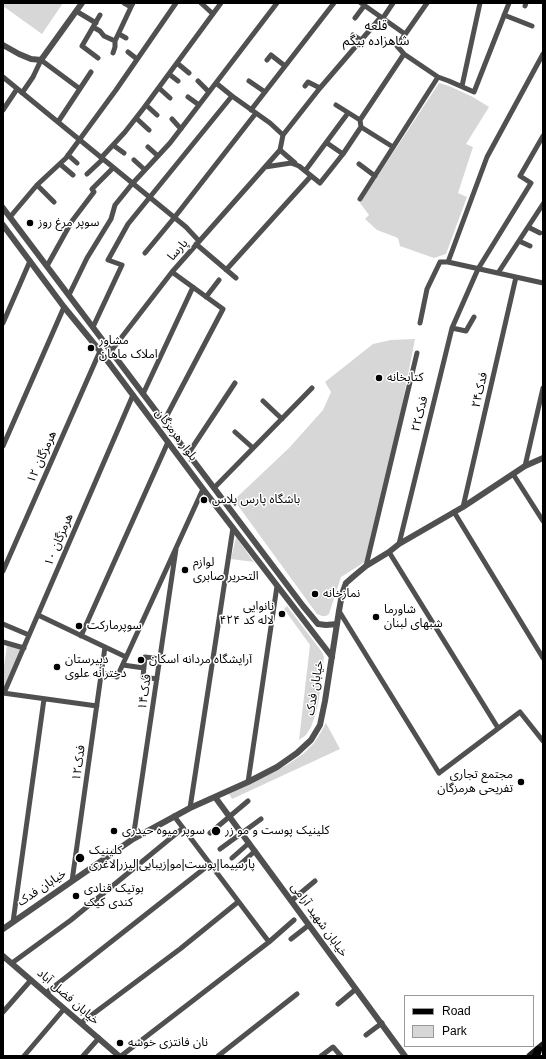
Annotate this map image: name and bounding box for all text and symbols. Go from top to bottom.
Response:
district label: قلعه شاهزاده بیگم [343,18,409,49]
place label: سوپر مرغ روز [38,216,99,230]
marker: سوپر مرغ روز [25,218,35,228]
street label: پارسا [165,236,191,264]
place label: مشاور املاک ماهان [99,334,158,362]
marker: مشاور املاک ماهان [86,343,96,353]
place label: کتابخانه [387,371,423,385]
street label: فدک۲۴ [469,371,491,409]
marker: کتابخانه [374,373,384,383]
street label: فدک۲۲ [409,395,431,433]
street label: بلوار هرمزگان [152,406,200,464]
street label: هرمزگان ۱۲ [24,429,60,485]
place label: باشگاه پارس پلاس [212,493,300,507]
marker: باشگاه پارس پلاس [199,495,209,505]
street label: هرمزگان ۱۰ [42,512,76,568]
place label: لوازم التحریر صابری [193,556,259,584]
marker: لوازم التحریر صابری [180,565,190,575]
place label: نمازخانه [323,587,360,601]
marker: نمازخانه [310,589,320,599]
place label: نانوایی لاله کد ۴۲۴ [219,600,274,628]
place label: شاورما شبهای لبنان [384,603,443,631]
marker: نانوایی لاله کد ۴۲۴ [277,609,287,619]
marker: شاورما شبهای لبنان [371,612,381,622]
place label: سوپرمارکت [87,619,142,633]
marker: سوپرمارکت [74,621,84,631]
place label: دبیرستان دخترانه علوی [65,653,126,681]
place label: آرایشگاه مردانه اسکان [149,653,252,667]
marker: آرایشگاه مردانه اسکان [136,655,146,665]
street label: خیابان فدک [303,659,327,717]
marker: دبیرستان دخترانه علوی [52,662,62,672]
street label: فدک۱۴ [135,673,155,711]
street label: فدک۱۲ [69,744,89,782]
place label: مجتمع تجاری تفریحی هرمزگان [437,768,513,796]
marker: مجتمع تجاری تفریحی هرمزگان [516,777,526,787]
place label: سوپر میوه حیدری [122,824,205,838]
place label: کلینیک پوست و مو زر [225,824,330,838]
marker: کلینیک پوست و مو زر [210,825,222,837]
marker: سوپر میوه حیدری [109,826,119,836]
place label: کلینیک پارسیما|پوست|مو|زیبایی|لیزر|لاغری [89,844,255,872]
marker: کلینیک پارسیما|پوست|مو|زیبایی|لیزر|لاغری [74,852,86,864]
street label: خیابان فدک [15,866,69,910]
street label: خیابان شهید آرامی [287,880,351,960]
place label: بوتیک قنادی کندی کیک [84,882,144,910]
marker: بوتیک قنادی کندی کیک [71,891,81,901]
street label: خیابان فضل آباد [34,966,102,1028]
legend [404,995,534,1047]
text: Road [442,1004,471,1018]
text: Park [442,1024,467,1038]
place label: نان فانتزی خوشه [128,1036,208,1050]
marker: نان فانتزی خوشه [115,1038,125,1048]

